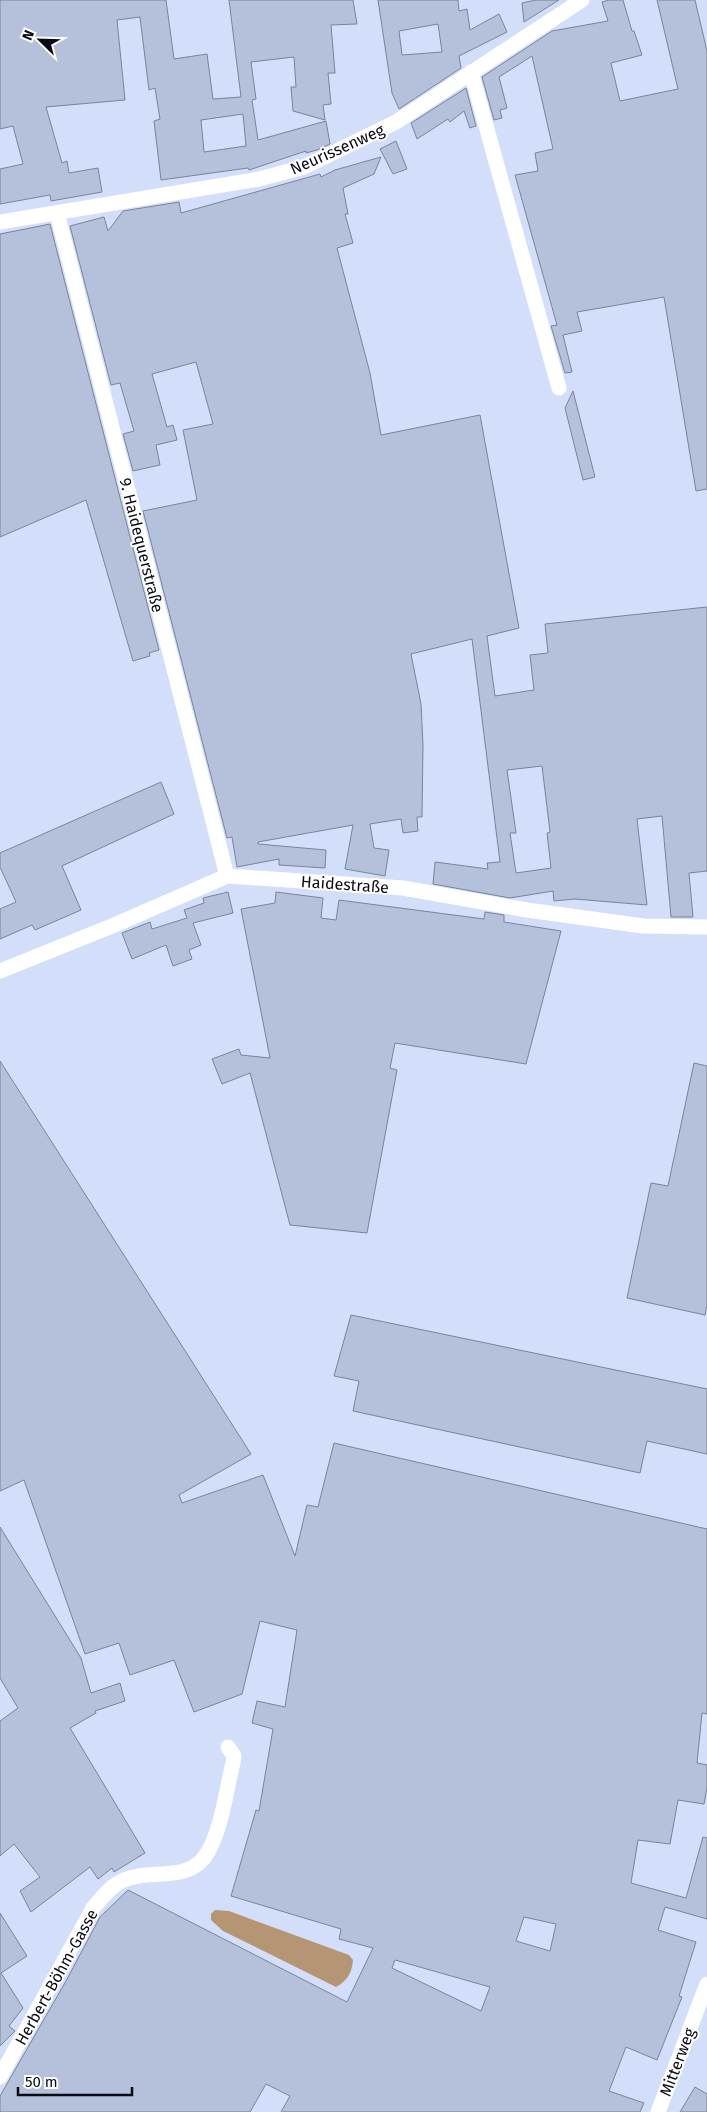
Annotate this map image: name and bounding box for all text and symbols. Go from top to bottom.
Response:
north arrow [15,15,65,65]
text: N [19,28,38,43]
street label: Neurissenweg [287,120,388,179]
street label: 9. Haidequerstraße [116,476,167,614]
street label: Haidestraße [300,872,390,897]
street label: Herbert-Böhm-Gasse [11,1906,102,2049]
street label: Mitterweg [656,2025,699,2099]
scale bar [18,2064,131,2096]
text: 50 m [25,2073,58,2091]

